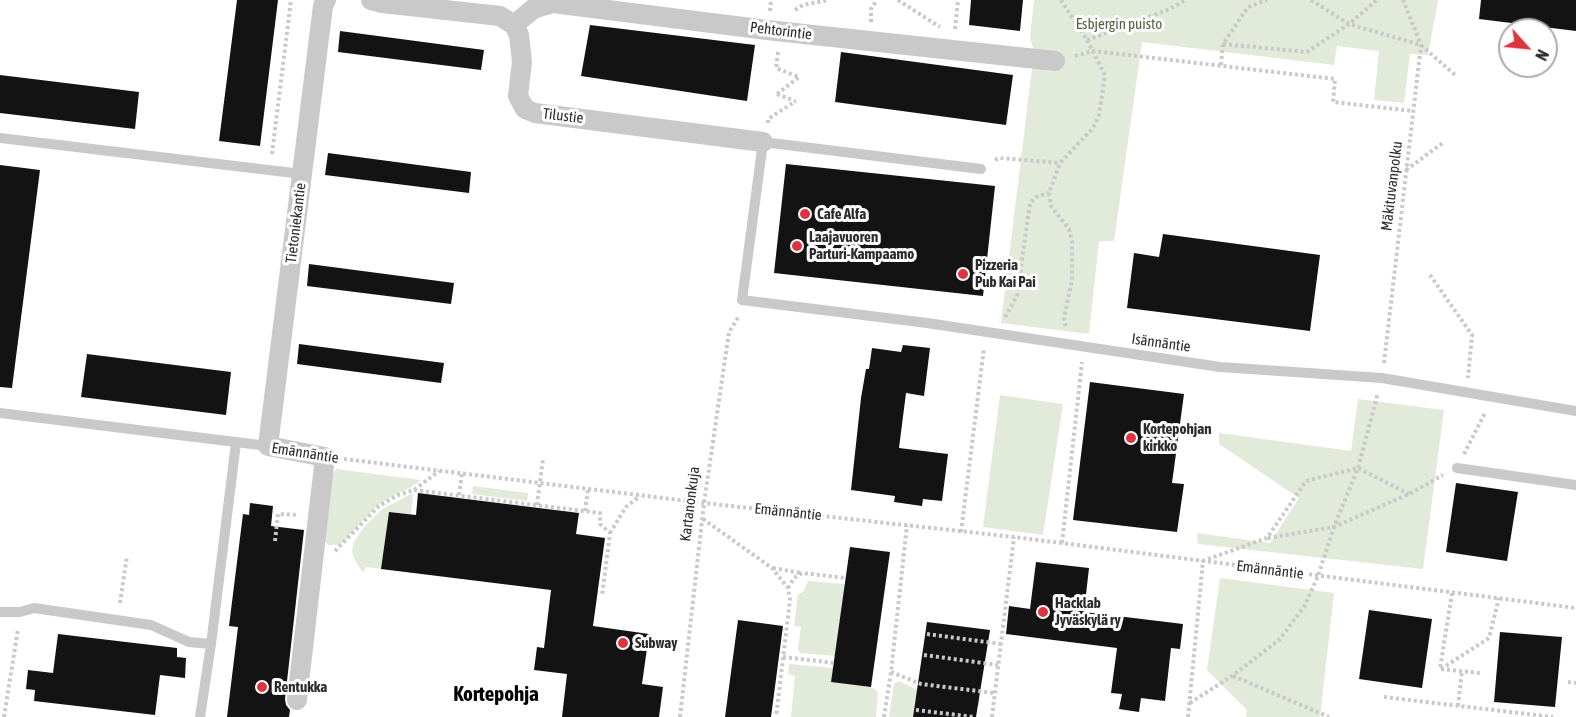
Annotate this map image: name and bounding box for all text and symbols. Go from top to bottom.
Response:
park label: Esbjergin puisto [1076,15,1162,33]
street label: Pehtorintie [749,18,813,44]
north arrow [1498,18,1558,78]
text: N [1532,47,1552,64]
street label: Tilustie [542,105,584,127]
street label: Mäkituvanpolku [1378,140,1406,232]
street label: Tietoniekantie [282,182,310,264]
place label: Cafe Alfa [817,205,866,223]
marker: Cafe Alfa [798,207,812,221]
place label: Laajavuoren Parturi-Kampaamo [809,228,914,263]
marker: Laajavuoren Parturi-Kampaamo [790,239,804,253]
place label: Pizzeria Pub Kai Pai [975,256,1036,291]
marker: Pizzeria Pub Kai Pai [956,267,970,281]
street label: Isännäntie [1130,330,1192,356]
place label: Kortepohjan kirkko [1143,420,1211,455]
marker: Kortepohjan kirkko [1124,431,1138,445]
street label: Emännäntie [270,439,340,467]
street label: Kartanonkuja [676,465,704,543]
street label: Emännäntie [753,500,823,524]
street label: Emännäntie [1235,557,1305,583]
place label: Hacklab Jyväskylä ry [1055,594,1121,629]
marker: Hacklab Jyväskylä ry [1036,605,1050,619]
place label: Subway [635,634,677,652]
marker: Subway [616,636,630,650]
place label: Rentukka [274,678,327,696]
marker: Rentukka [255,680,269,694]
district label: Kortepohja [453,681,539,707]

